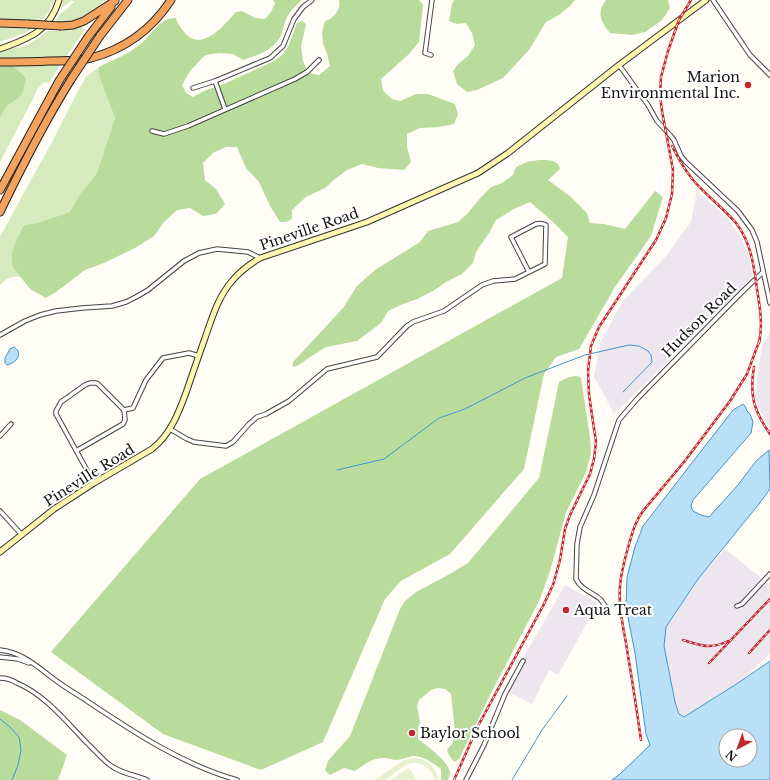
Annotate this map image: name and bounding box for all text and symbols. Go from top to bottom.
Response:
place label: Marion Environmental Inc. [601,68,740,102]
marker: Marion Environmental Inc. [743,80,753,90]
street label: Pineville Road [257,203,361,254]
street label: Hudson Road [658,279,740,361]
street label: Pineville Road [40,440,138,510]
place label: Aqua Treat [573,601,653,619]
marker: Aqua Treat [561,605,571,615]
place label: Baylor School [420,724,521,742]
marker: Baylor School [407,728,417,738]
north arrow [718,728,758,768]
text: N [722,746,740,764]

